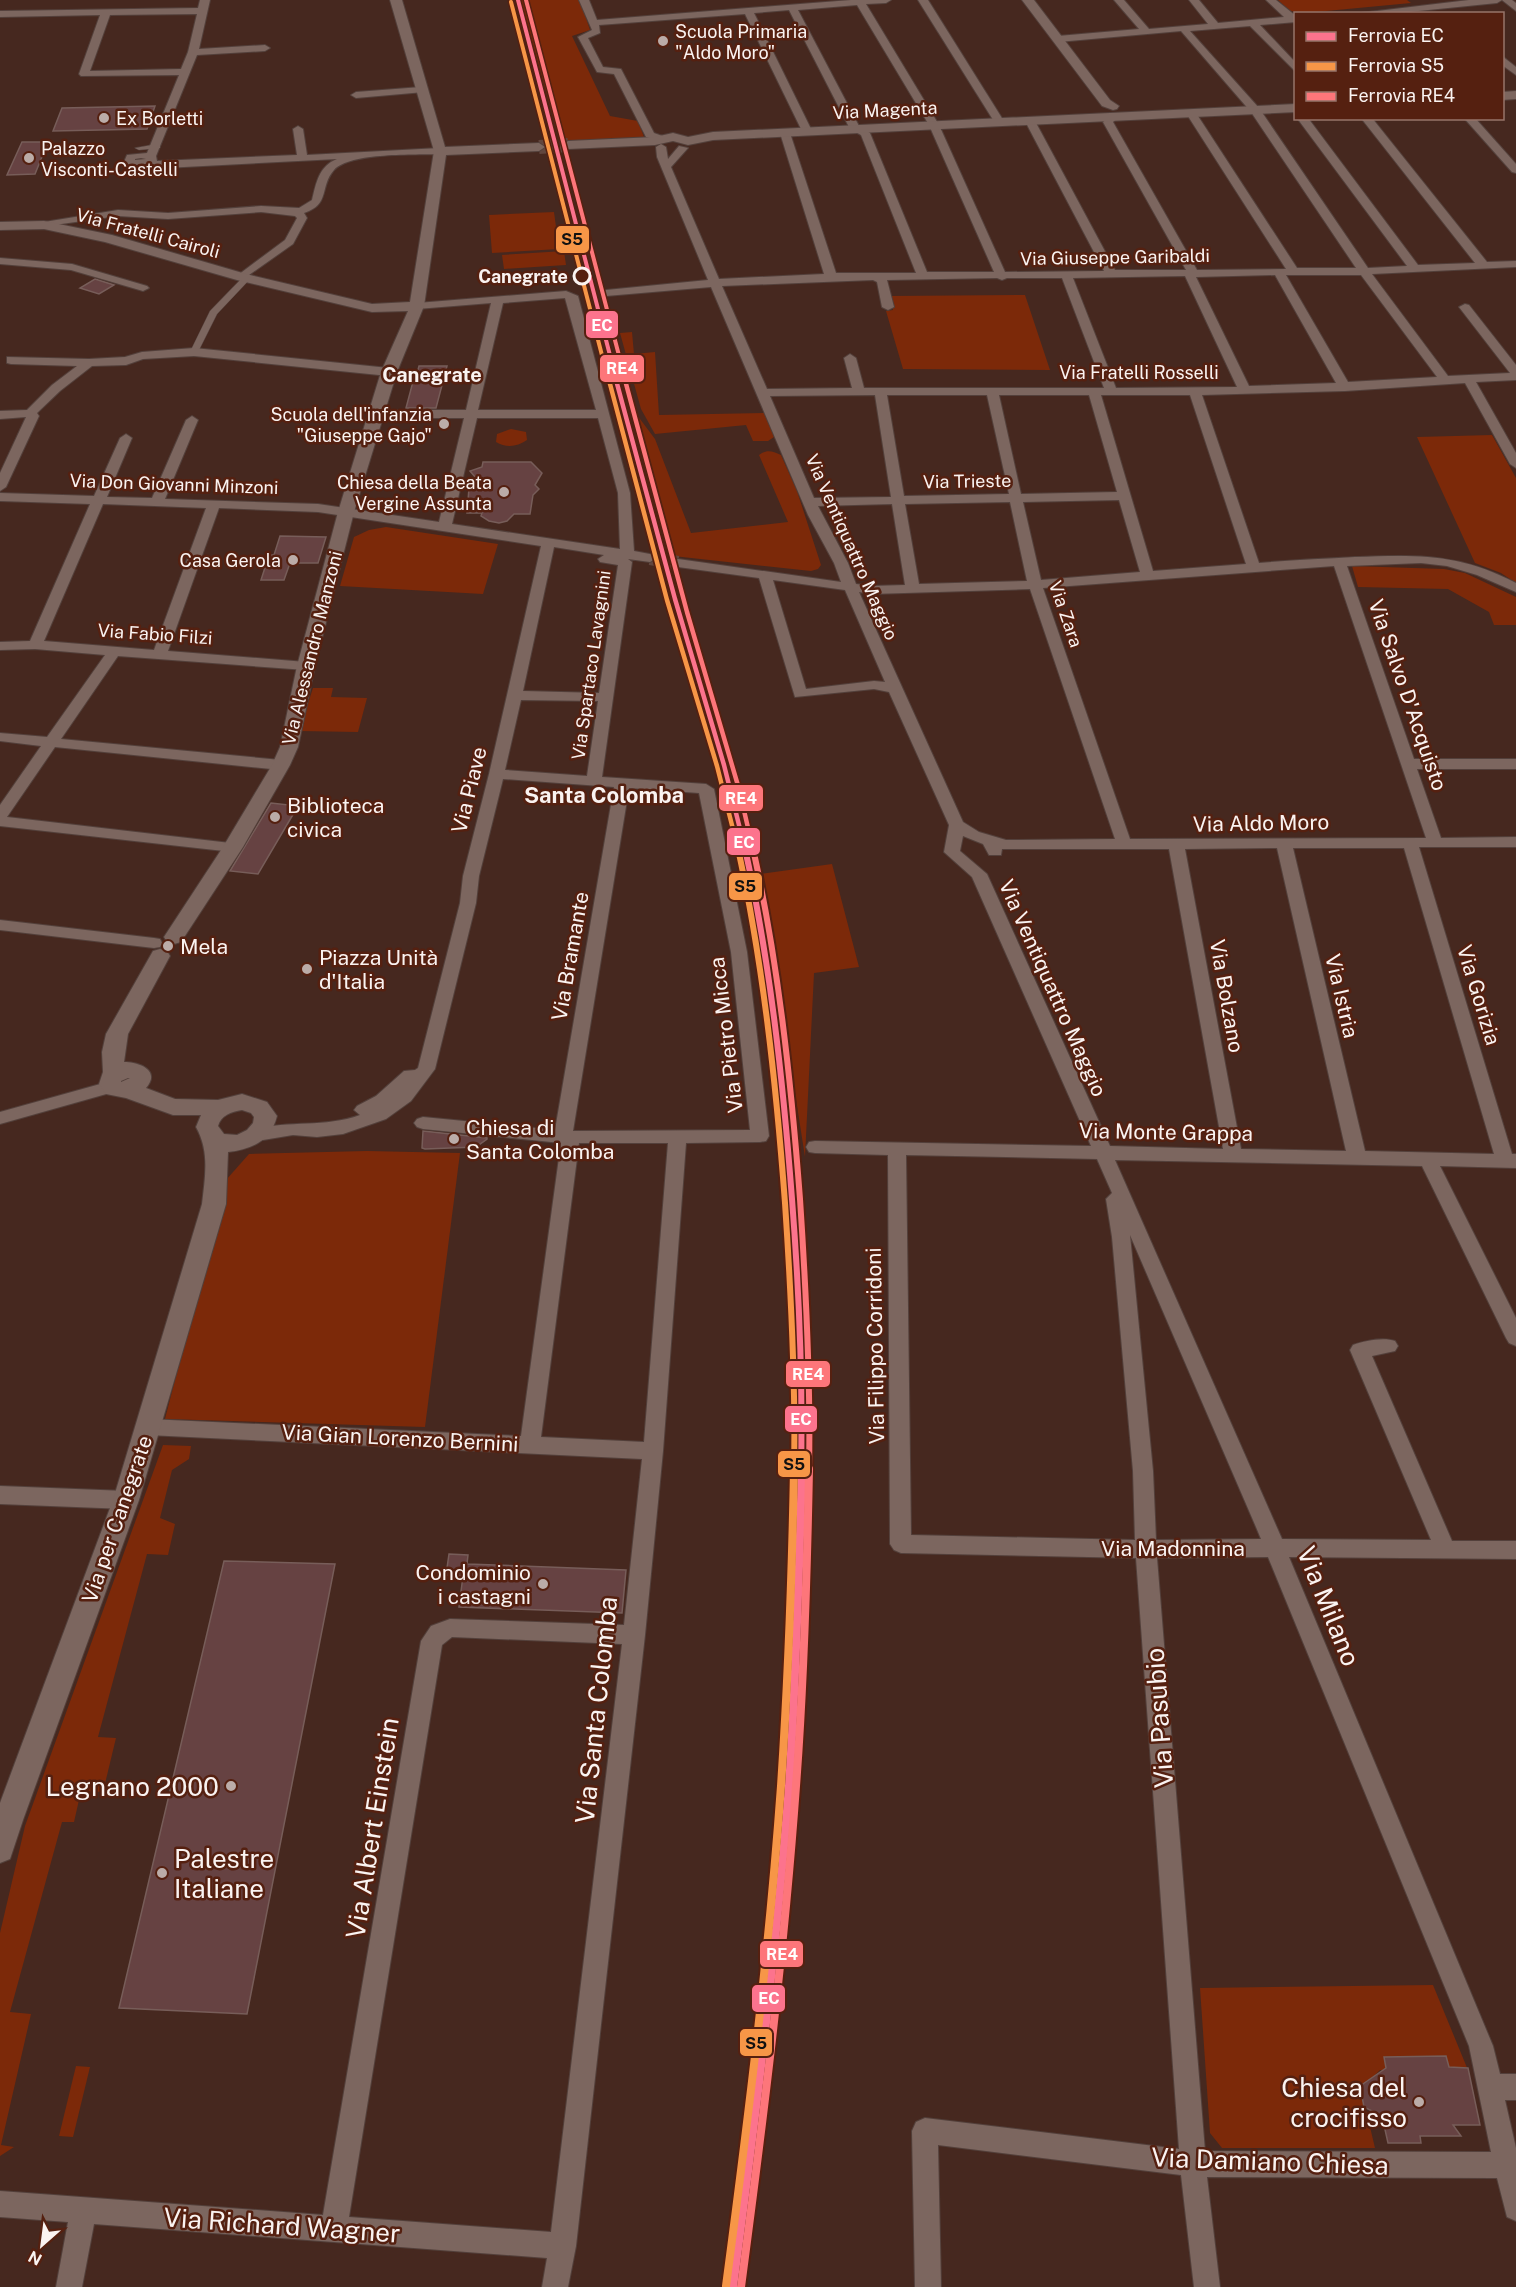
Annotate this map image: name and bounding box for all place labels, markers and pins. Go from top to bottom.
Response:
place label: Scuola Primaria "Aldo Moro" [675,21,807,63]
marker: Scuola Primaria "Aldo Moro" [656,34,670,48]
place label: Ex Borletti [116,108,203,129]
marker: Ex Borletti [97,111,111,125]
place label: Palazzo Visconti-Castelli [41,138,178,180]
marker: Palazzo Visconti-Castelli [22,151,36,165]
place label: Canegrate [478,266,568,287]
marker: Canegrate [573,267,591,285]
place label: Scuola dell'infanzia "Giuseppe Gajo" [270,404,432,446]
marker: Scuola dell'infanzia "Giuseppe Gajo" [437,417,451,431]
place label: Chiesa della Beata Vergine Assunta [337,472,492,514]
marker: Chiesa della Beata Vergine Assunta [497,485,511,499]
place label: Casa Gerola [180,550,281,571]
marker: Casa Gerola [286,553,300,567]
place label: Biblioteca civica [287,793,384,842]
marker: Biblioteca civica [268,810,282,824]
place label: Mela [180,934,228,959]
marker: Mela [161,939,175,953]
place label: Piazza Unità d'Italia [319,945,438,994]
marker: Piazza Unità d'Italia [300,962,314,976]
place label: Chiesa di Santa Colomba [466,1115,614,1164]
marker: Chiesa di Santa Colomba [447,1132,461,1146]
place label: Condominio i castagni [415,1560,531,1609]
marker: Condominio i castagni [536,1577,550,1591]
place label: Legnano 2000 [46,1771,219,1802]
marker: Legnano 2000 [224,1779,238,1793]
place label: Palestre Italiane [174,1843,274,1904]
marker: Palestre Italiane [155,1866,169,1880]
place label: Chiesa del crocifisso [1281,2072,1407,2133]
marker: Chiesa del crocifisso [1412,2095,1426,2109]

